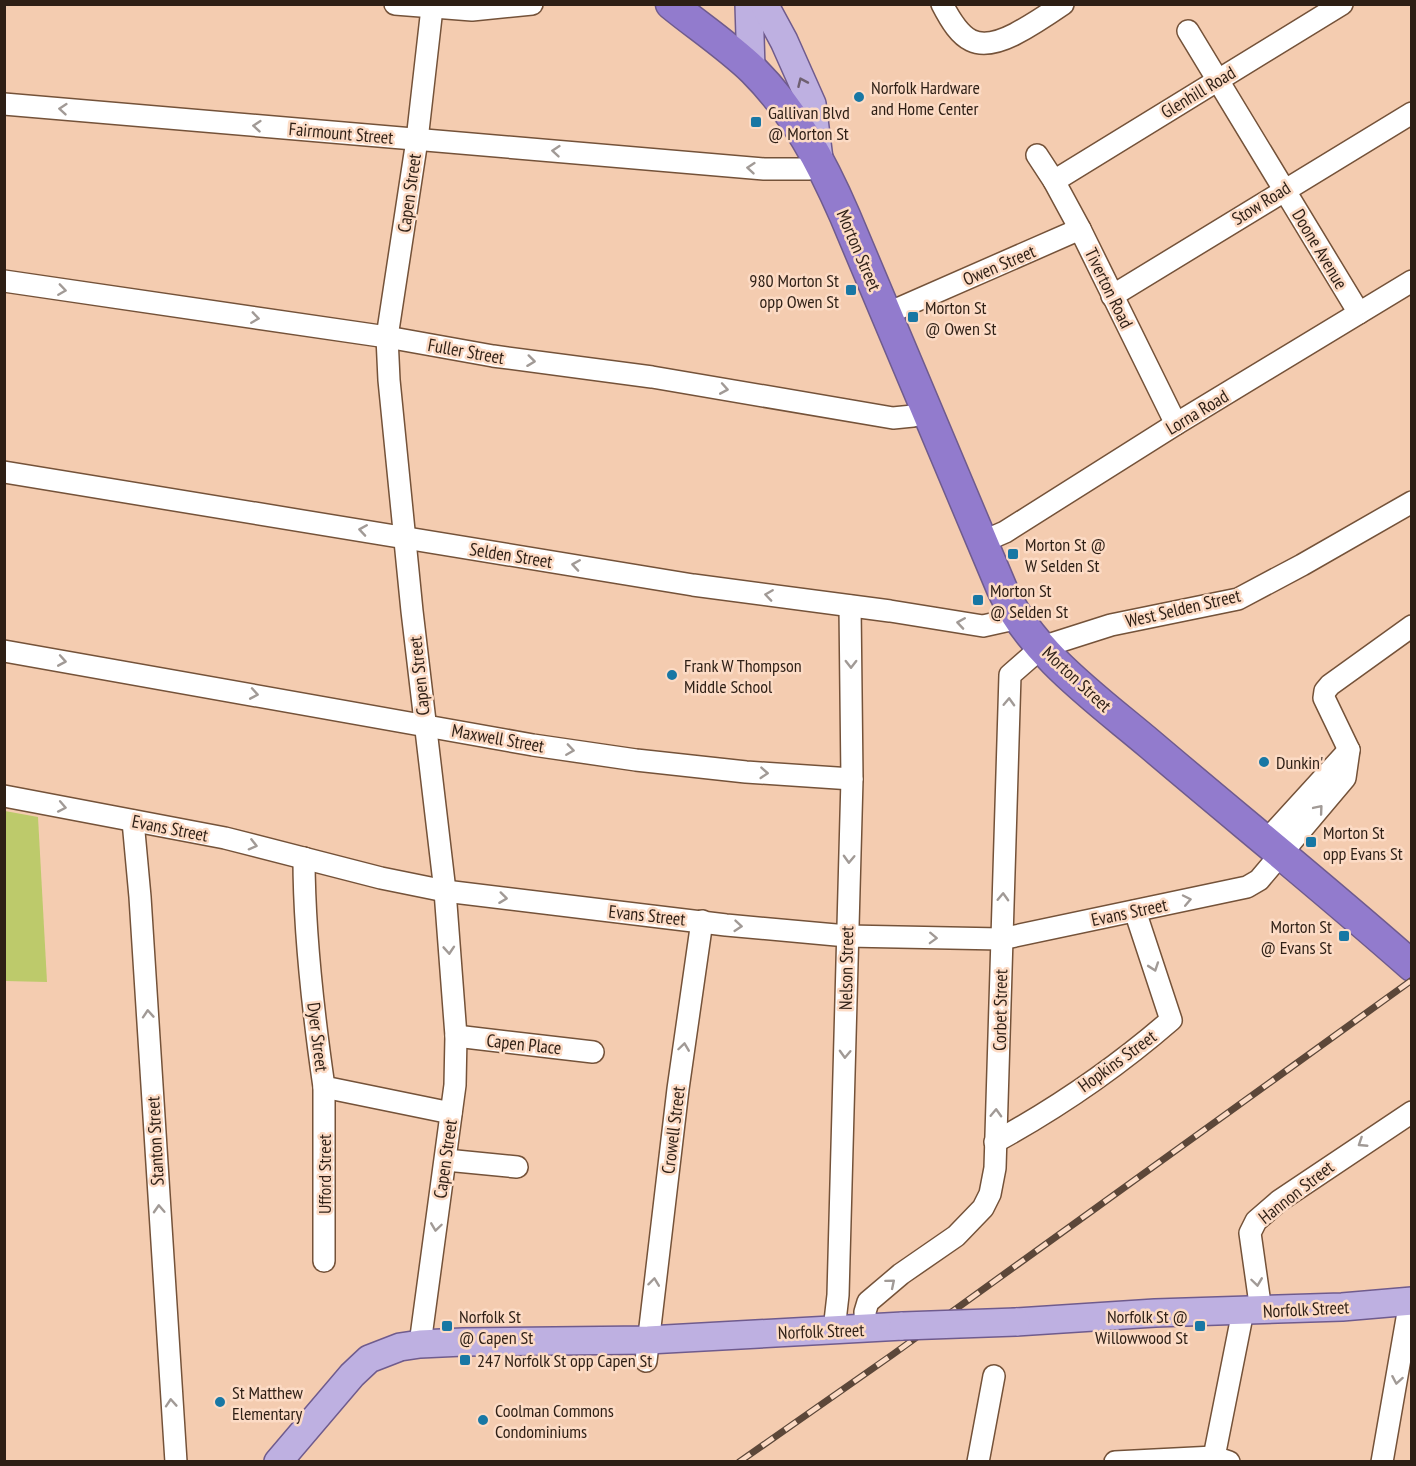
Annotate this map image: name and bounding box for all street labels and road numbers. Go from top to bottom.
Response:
street label: Glenhill Road [1156,61,1240,123]
street label: Fairmount Street [288,117,394,149]
street label: Capen Street [392,152,426,234]
street label: Stow Road [1227,176,1295,230]
street label: Doone Avenue [1287,205,1353,293]
street label: Morton Street [832,206,886,294]
street label: Owen Street [959,239,1039,291]
street label: Tiverton Road [1080,244,1138,332]
street label: Fuller Street [426,333,506,369]
street label: Lorna Road [1161,384,1233,440]
street label: Selden Street [468,537,554,573]
street label: West Selden Street [1123,584,1243,632]
street label: Capen Street [403,635,435,717]
street label: Morton Street [1038,641,1116,717]
street label: Maxwell Street [450,719,546,757]
street label: Evans Street [130,809,210,847]
street label: Evans Street [1089,893,1169,931]
street label: Evans Street [608,900,687,930]
street label: Nelson Street [834,926,858,1010]
street label: Corbet Street [988,969,1012,1051]
street label: Dyer Street [302,1001,334,1073]
street label: Hopkins Street [1073,1025,1161,1097]
street label: Capen Place [485,1029,563,1059]
street label: Crowell Street [656,1085,690,1175]
street label: Stanton Street [141,1096,169,1186]
street label: Capen Street [428,1118,462,1200]
street label: Ufford Street [313,1134,336,1214]
street label: Hannon Street [1254,1155,1338,1229]
street label: Norfolk Street [1262,1295,1350,1323]
street label: Norfolk Street [777,1318,865,1344]

